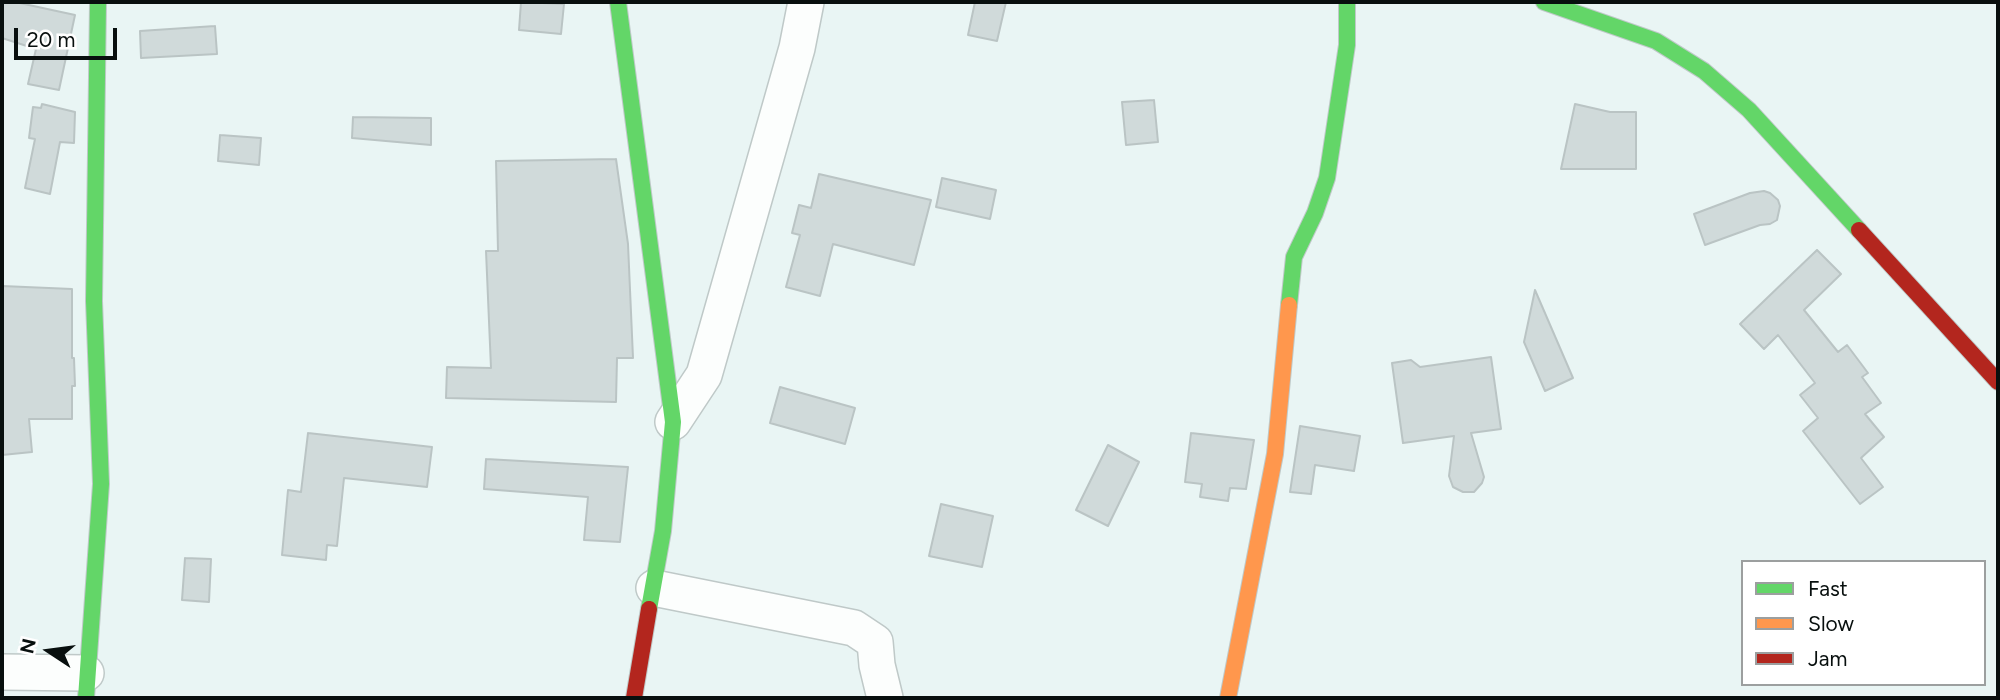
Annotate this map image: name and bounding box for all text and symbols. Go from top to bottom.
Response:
scale bar [18,14,121,58]
text: 20 m [27,27,75,52]
legend [1741,560,1986,686]
text: Fast [1808,576,1848,601]
text: Slow [1808,611,1854,636]
north arrow [14,616,84,686]
text: N [15,636,41,656]
text: Jam [1808,646,1847,671]

